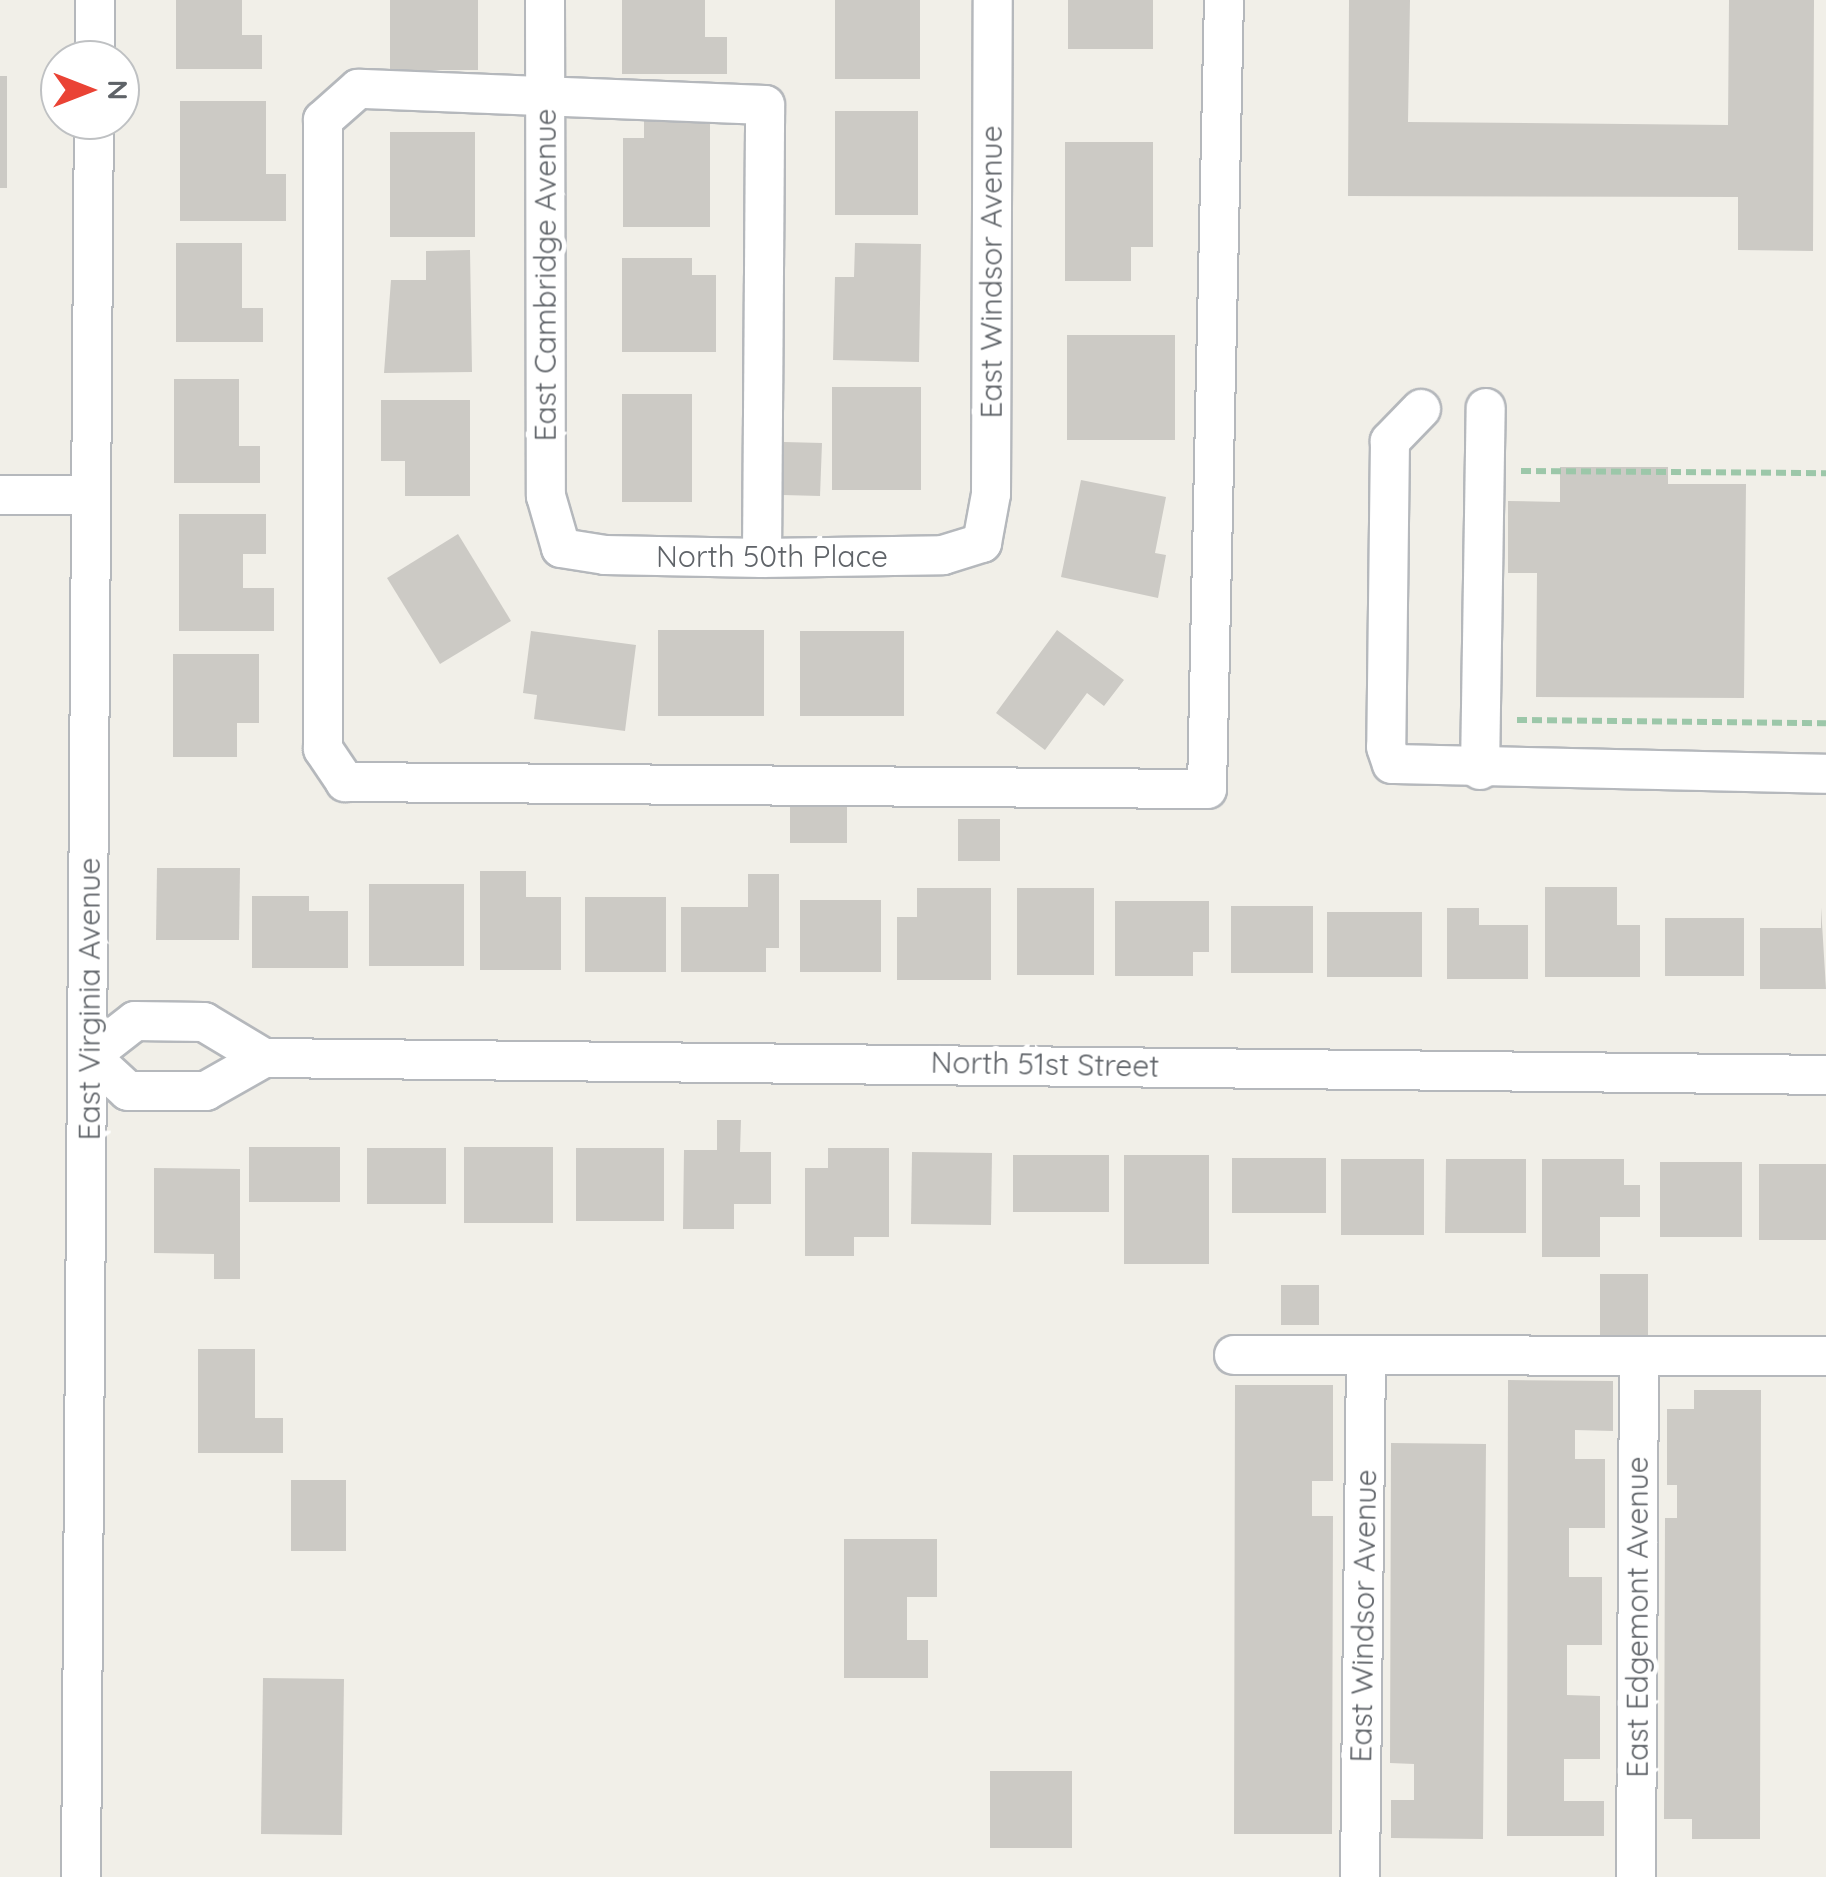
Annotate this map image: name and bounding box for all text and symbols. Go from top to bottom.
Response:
north arrow [40,40,140,140]
text: N [101,80,136,100]
street label: East Cambridge Avenue [527,109,563,441]
street label: East Windsor Avenue [973,125,1009,419]
street label: North 50th Place [656,538,888,574]
street label: East Virginia Avenue [71,858,107,1140]
street label: North 51st Street [930,1044,1160,1084]
street label: East Edgemont Avenue [1619,1456,1655,1778]
street label: East Windsor Avenue [1342,1469,1384,1763]

